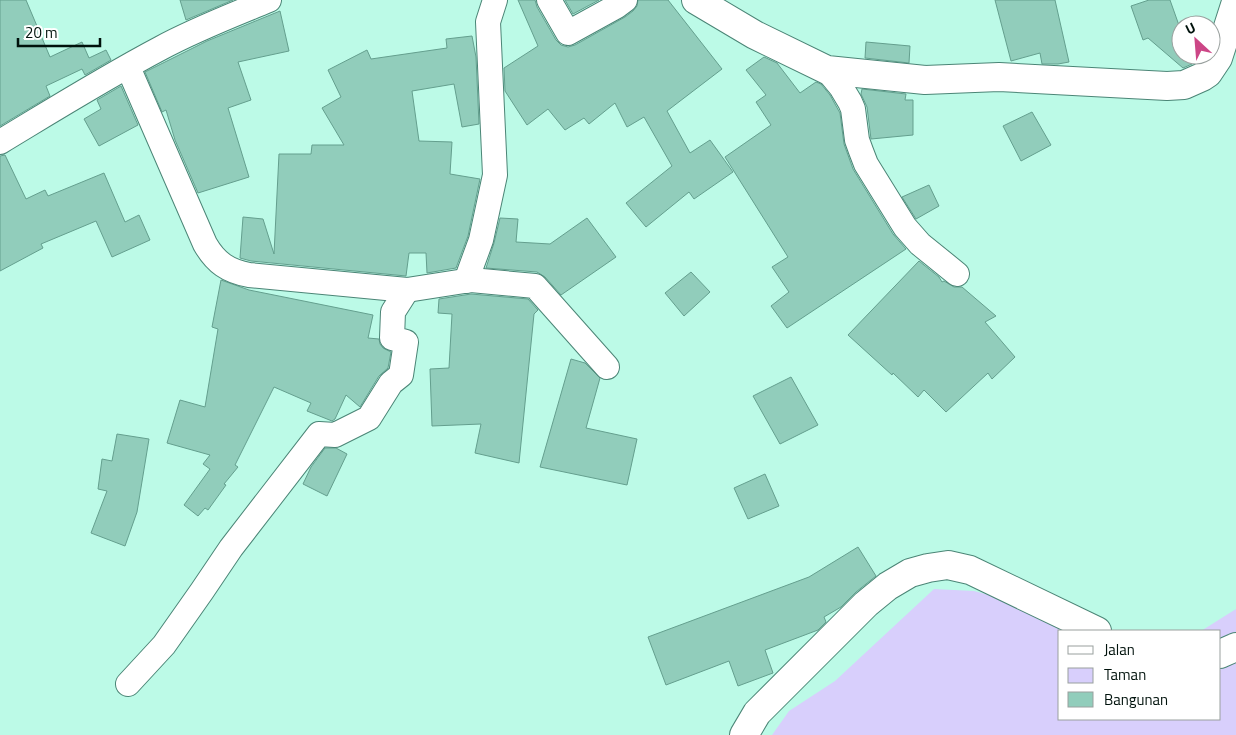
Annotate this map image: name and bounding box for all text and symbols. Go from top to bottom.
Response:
scale bar [18,15,100,47]
north arrow [1171,15,1221,65]
text: U [1181,16,1199,39]
text: 20 m [25,21,58,44]
legend [1058,630,1221,720]
text: Jalan [1104,638,1135,661]
text: Taman [1104,663,1146,686]
text: Bangunan [1104,688,1168,711]

